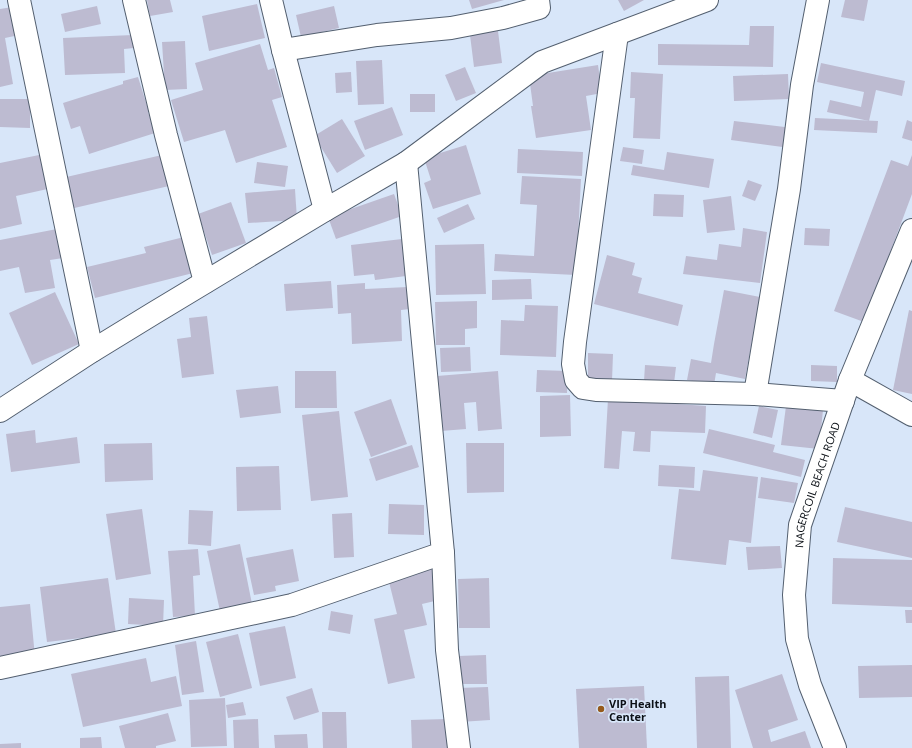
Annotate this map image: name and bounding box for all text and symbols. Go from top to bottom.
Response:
street label: NAGERCOIL BEACH ROAD [791,420,843,548]
place label: VIP Health Center [609,696,666,724]
marker: VIP Health Center [596,704,606,714]

